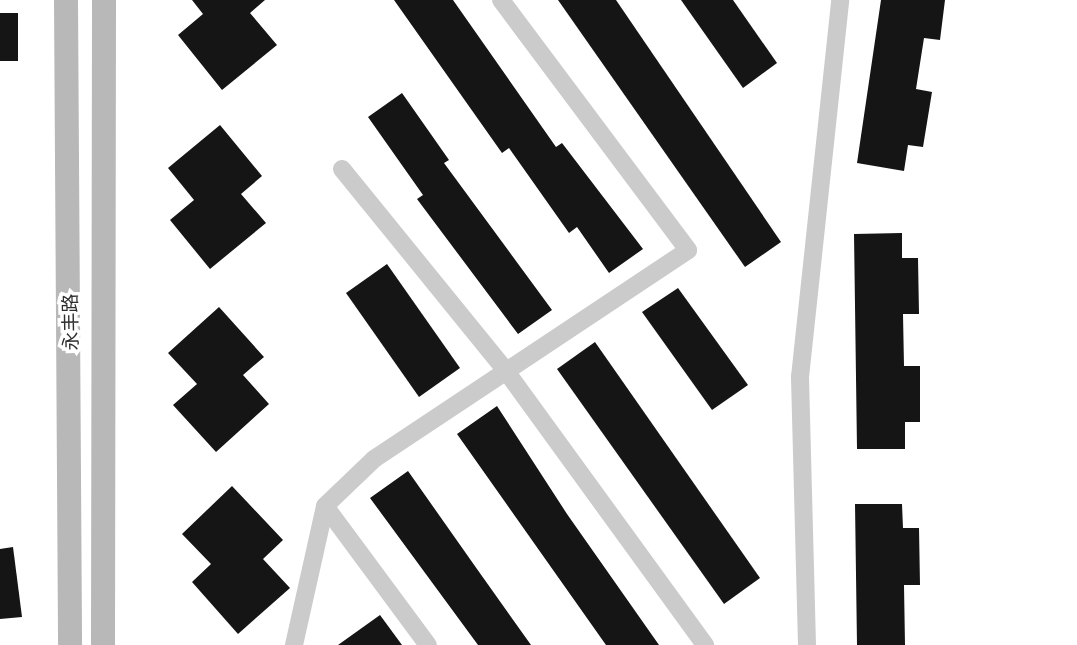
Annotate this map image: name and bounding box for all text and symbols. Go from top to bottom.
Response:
street label: 永丰路 [58,293,82,351]

